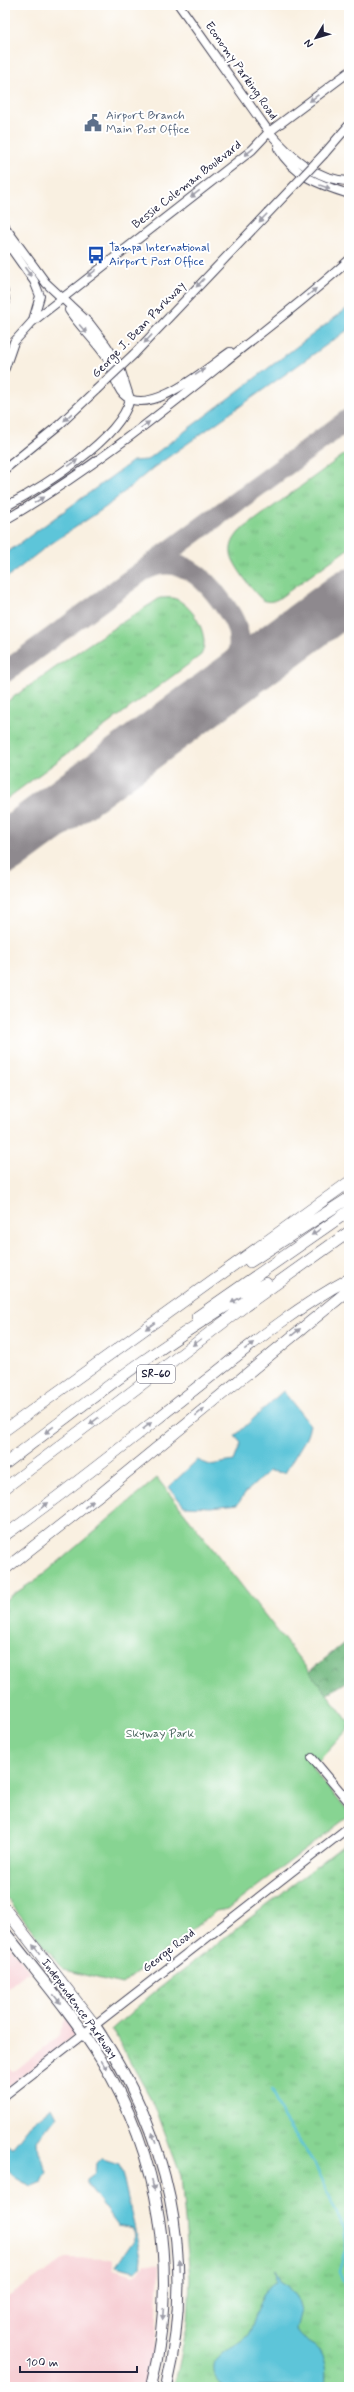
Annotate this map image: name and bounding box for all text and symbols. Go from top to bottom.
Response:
north arrow [296,18,336,58]
street label: Economy Parking Road [201,19,281,123]
text: N [301,36,317,51]
one-way arrow [308,94,319,103]
place label: Airport Branch Main Post Office [106,108,190,138]
public building icon: Airport Branch Main Post Office [83,113,103,133]
street label: Bessie Coleman Boulevard [129,137,245,233]
one-way arrow [243,148,254,157]
one-way arrow [319,184,331,190]
one-way arrow [190,190,201,198]
one-way arrow [258,213,268,223]
place label: Tampa International Airport Post Office [109,240,210,270]
bus stop icon: Tampa International Airport Post Office [86,245,106,265]
one-way arrow [23,267,31,277]
one-way arrow [87,269,98,277]
street label: George J. Bean Parkway [89,278,190,382]
one-way arrow [196,278,205,288]
one-way arrow [307,287,317,296]
one-way arrow [79,324,87,335]
one-way arrow [143,334,152,344]
one-way arrow [195,368,205,376]
one-way arrow [63,412,73,422]
one-way arrow [139,420,150,429]
one-way arrow [68,459,78,467]
one-way arrow [34,496,44,504]
one-way arrow [311,1228,322,1236]
one-way arrow [230,1296,242,1303]
one-way arrow [145,1322,155,1330]
one-way arrow [290,1327,301,1336]
one-way arrow [192,1338,203,1346]
one-way arrow [244,1342,255,1351]
road number: SR-60 [137,1365,175,1383]
one-way arrow [195,1408,206,1417]
one-way arrow [88,1416,99,1425]
one-way arrow [141,1422,152,1431]
one-way arrow [44,1426,55,1434]
one-way arrow [84,1500,95,1508]
one-way arrow [39,1502,50,1511]
park label: Skyway Park [126,1726,194,1742]
street label: George Road [139,1925,199,1977]
one-way arrow [31,1943,40,1954]
street label: Independence Parkway [37,1956,121,2062]
one-way arrow [53,1994,61,2005]
one-way arrow [100,2060,108,2070]
one-way arrow [151,2132,157,2144]
one-way arrow [150,2179,156,2191]
one-way arrow [175,2259,182,2271]
one-way arrow [160,2308,167,2320]
scale bar [20,2348,137,2374]
text: 100 m [26,2355,58,2371]

